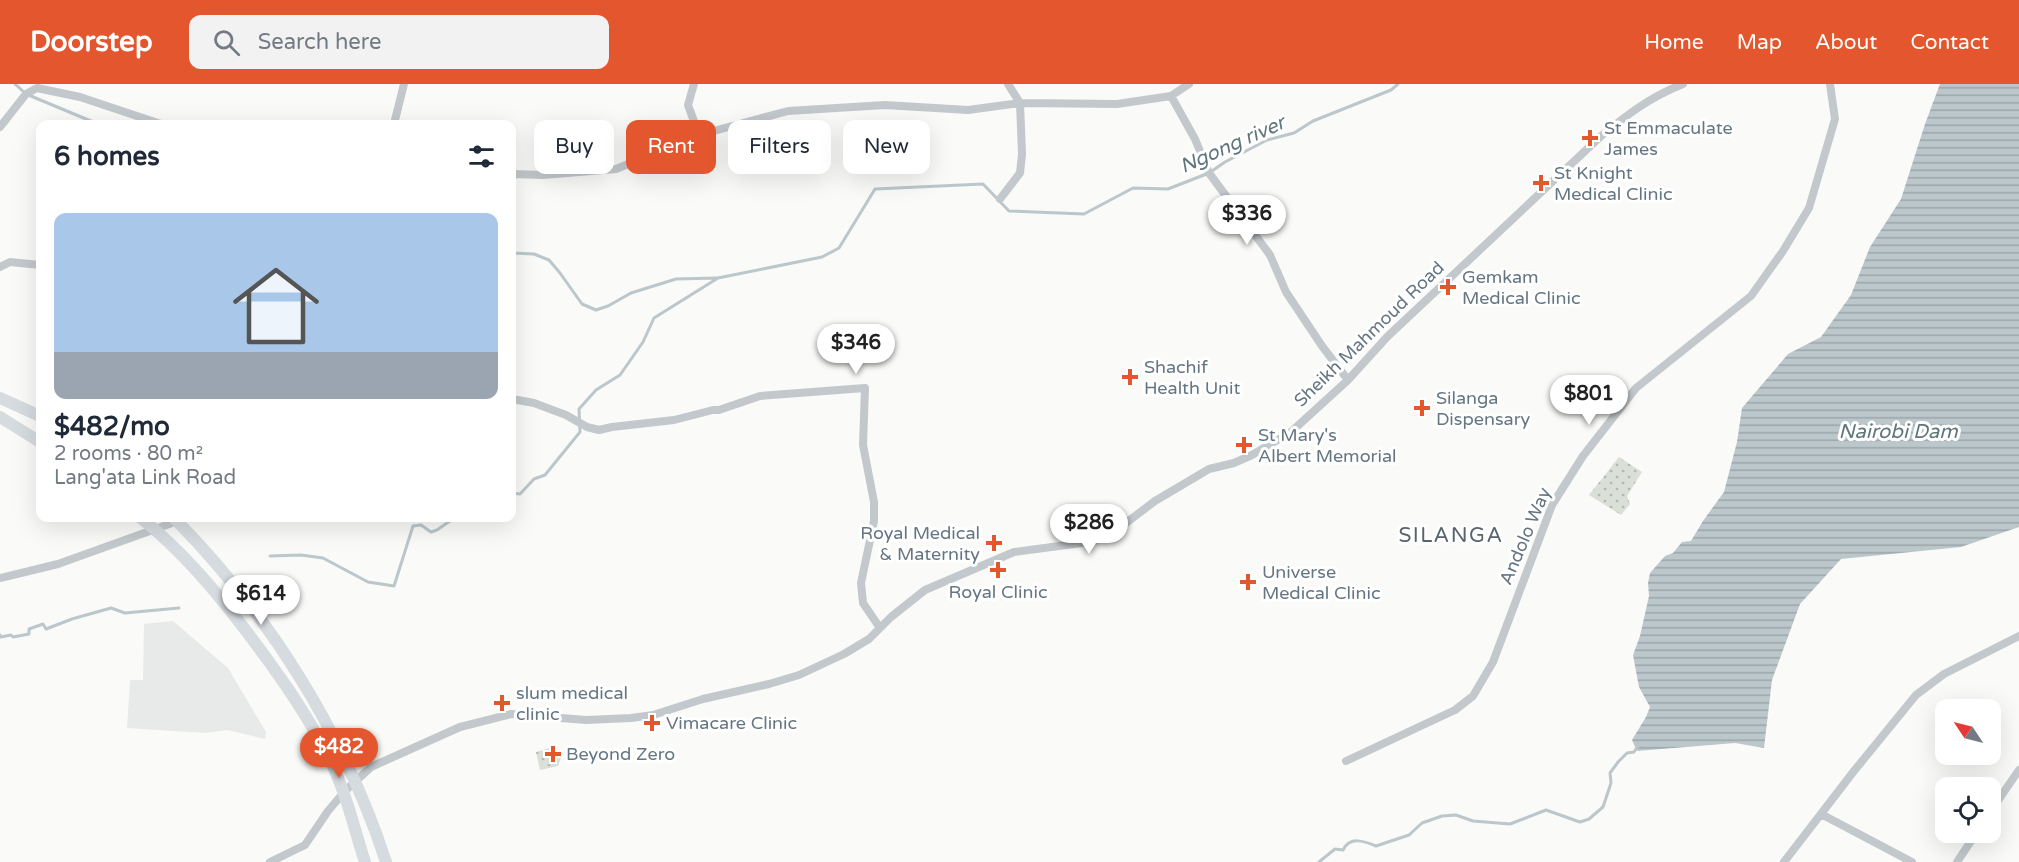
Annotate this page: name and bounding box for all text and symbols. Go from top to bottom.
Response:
search box [189,15,609,69]
text: Doorstep [30,25,153,59]
icon: search [210,26,243,59]
text: Search here [258,29,381,55]
text: Home [1644,30,1704,55]
text: Map [1737,30,1782,55]
text: About [1815,30,1877,55]
text: Contact [1910,30,1989,55]
water label: Ngong river [1176,110,1291,179]
place label: St Emmaculate James [1604,117,1733,160]
chip: Buy [534,120,614,174]
chip: Rent [626,120,716,174]
chip: Filters [728,120,831,174]
chip: New [843,120,930,174]
marker: St Emmaculate James [1581,129,1599,147]
icon: filters [465,140,498,173]
text: 6 homes [54,141,160,172]
place label: St Knight Medical Clinic [1554,162,1673,205]
marker: St Knight Medical Clinic [1532,174,1550,192]
pin: $336 [1211,195,1283,246]
text: $336 [1222,202,1272,226]
icon: home [222,252,330,360]
street label: Sheikh Mahmoud Road [1289,257,1449,411]
place label: Gemkam Medical Clinic [1462,266,1581,309]
marker: Gemkam Medical Clinic [1439,278,1457,296]
pin: $346 [820,324,892,375]
text: $346 [831,331,881,355]
place label: Shachif Health Unit [1144,356,1240,399]
marker: Shachif Health Unit [1121,368,1139,386]
pin: $801 [1553,375,1625,426]
text: $801 [1564,382,1614,406]
place label: Silanga Dispensary [1436,387,1531,430]
marker: Silanga Dispensary [1413,399,1431,417]
text: $482/mo [54,411,170,442]
water label: Nairobi Dam [1838,420,1958,444]
place label: St Mary's Albert Memorial [1258,424,1397,467]
marker: St Mary's Albert Memorial [1235,436,1253,454]
text: 2 rooms · 80 m² [54,442,203,466]
text: Lang'ata Link Road [54,466,236,490]
street label: Andolo Way [1495,484,1556,588]
pin: $286 [1053,504,1125,555]
text: $286 [1064,511,1114,535]
place label: Royal Medical & Maternity [860,522,980,565]
district label: SILANGA [1398,523,1504,548]
marker: Royal Medical & Maternity [985,534,1003,552]
marker: Royal Clinic [989,561,1007,579]
place label: Universe Medical Clinic [1262,561,1381,604]
marker: Universe Medical Clinic [1239,573,1257,591]
pin: $614 [225,575,297,626]
place label: Royal Clinic [949,581,1047,603]
text: $614 [236,582,286,606]
place label: slum medical clinic [516,682,628,725]
marker: slum medical clinic [493,694,511,712]
north arrow [1935,699,2001,765]
map controls [1935,699,2001,843]
place label: Vimacare Clinic [666,712,797,734]
marker: Vimacare Clinic [643,714,661,732]
pin: $482 [303,728,375,779]
text: $482 [314,735,364,759]
place label: Beyond Zero [566,743,675,765]
marker: Beyond Zero [544,745,562,763]
button: locate [1935,777,2001,843]

